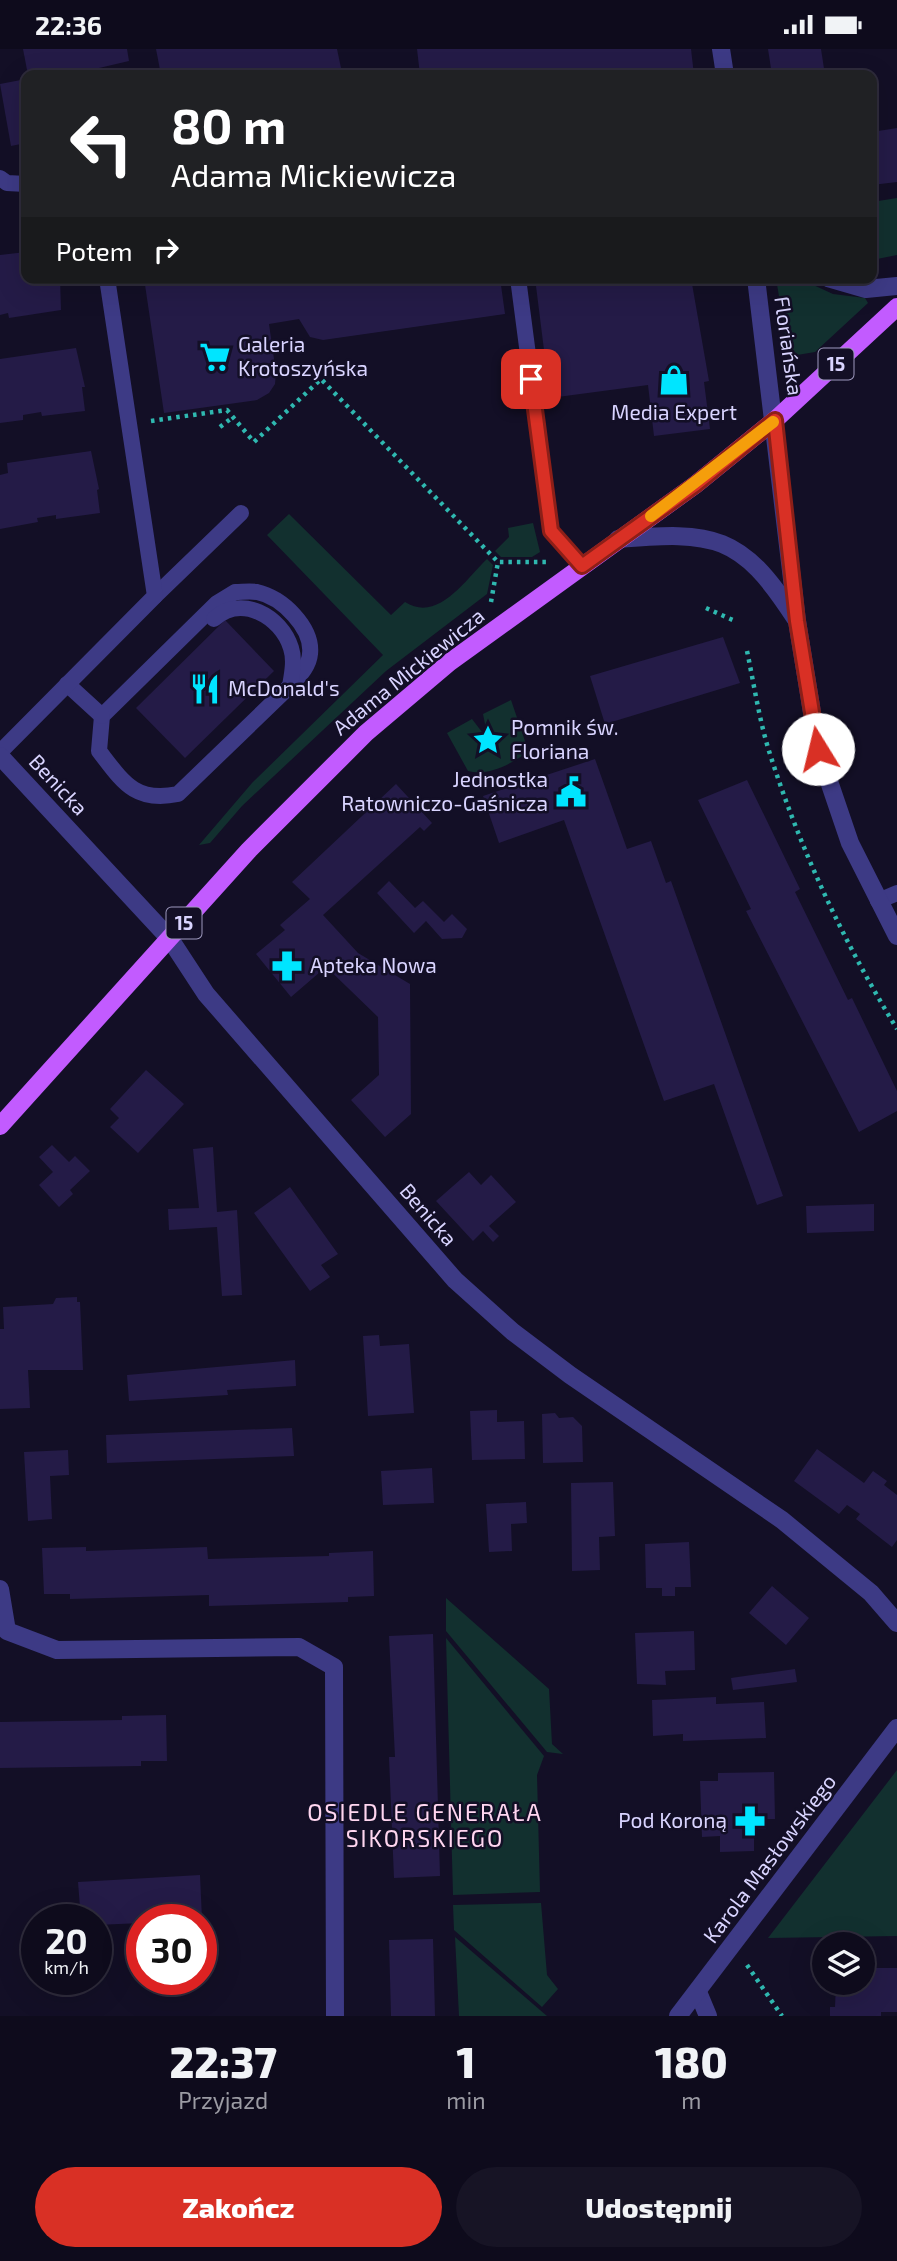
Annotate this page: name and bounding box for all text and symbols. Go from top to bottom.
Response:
text: 22:36 [35,9,102,40]
text: 80 m [171,95,286,154]
icon: left [56,98,147,189]
text: Adama Mickiewicza [171,155,456,193]
icon: right [147,231,185,269]
text: Potem [56,235,133,266]
street label: Floriańska [770,295,809,397]
place label: Galeria Krotoszyńska [238,331,368,380]
supermarket icon: Galeria Krotoszyńska [198,340,232,374]
pin [501,349,561,409]
road number: 15 [818,349,854,379]
icon: arrive [512,360,550,398]
shop icon: Media Expert [657,363,691,397]
place label: Media Expert [611,399,737,424]
street label: Adama Mickiewicza [327,602,489,739]
restaurant icon: McDonald's [188,672,222,706]
place label: McDonald's [228,675,340,700]
position arrow [781,712,855,786]
place label: Pomnik św. Floriana [511,714,618,763]
place icon: Pomnik św. Floriana [471,723,505,757]
street label: Benicka [25,748,94,820]
place label: Jednostka Ratowniczo-Gaśnicza [341,766,548,815]
public building icon: Jednostka Ratowniczo-Gaśnicza [554,775,588,809]
road number: 15 [166,908,202,939]
pharmacy icon: Apteka Nowa [270,949,304,983]
place label: Apteka Nowa [310,952,437,977]
street label: Benicka [395,1178,463,1250]
street label: Karola Masłowskiego [697,1769,840,1947]
district label: OSIEDLE GENERAŁA SIKORSKIEGO [307,1798,543,1852]
pharmacy icon: Pod Koroną [733,1804,767,1838]
place label: Pod Koroną [618,1807,727,1832]
speed limit sign: 30 [126,1904,217,1995]
text: 20 [45,1919,88,1961]
map controls [812,1932,875,1995]
button: layers [812,1932,875,1995]
text: km/h [44,1956,89,1978]
text: 22:37 [169,2036,277,2086]
text: 1 [456,2036,475,2086]
text: 180 [655,2036,728,2086]
text: Przyjazd [178,2086,268,2114]
text: min [446,2086,486,2114]
text: m [681,2086,701,2114]
button: Zakończ [35,2167,442,2247]
button: Udostępnij [456,2167,862,2247]

